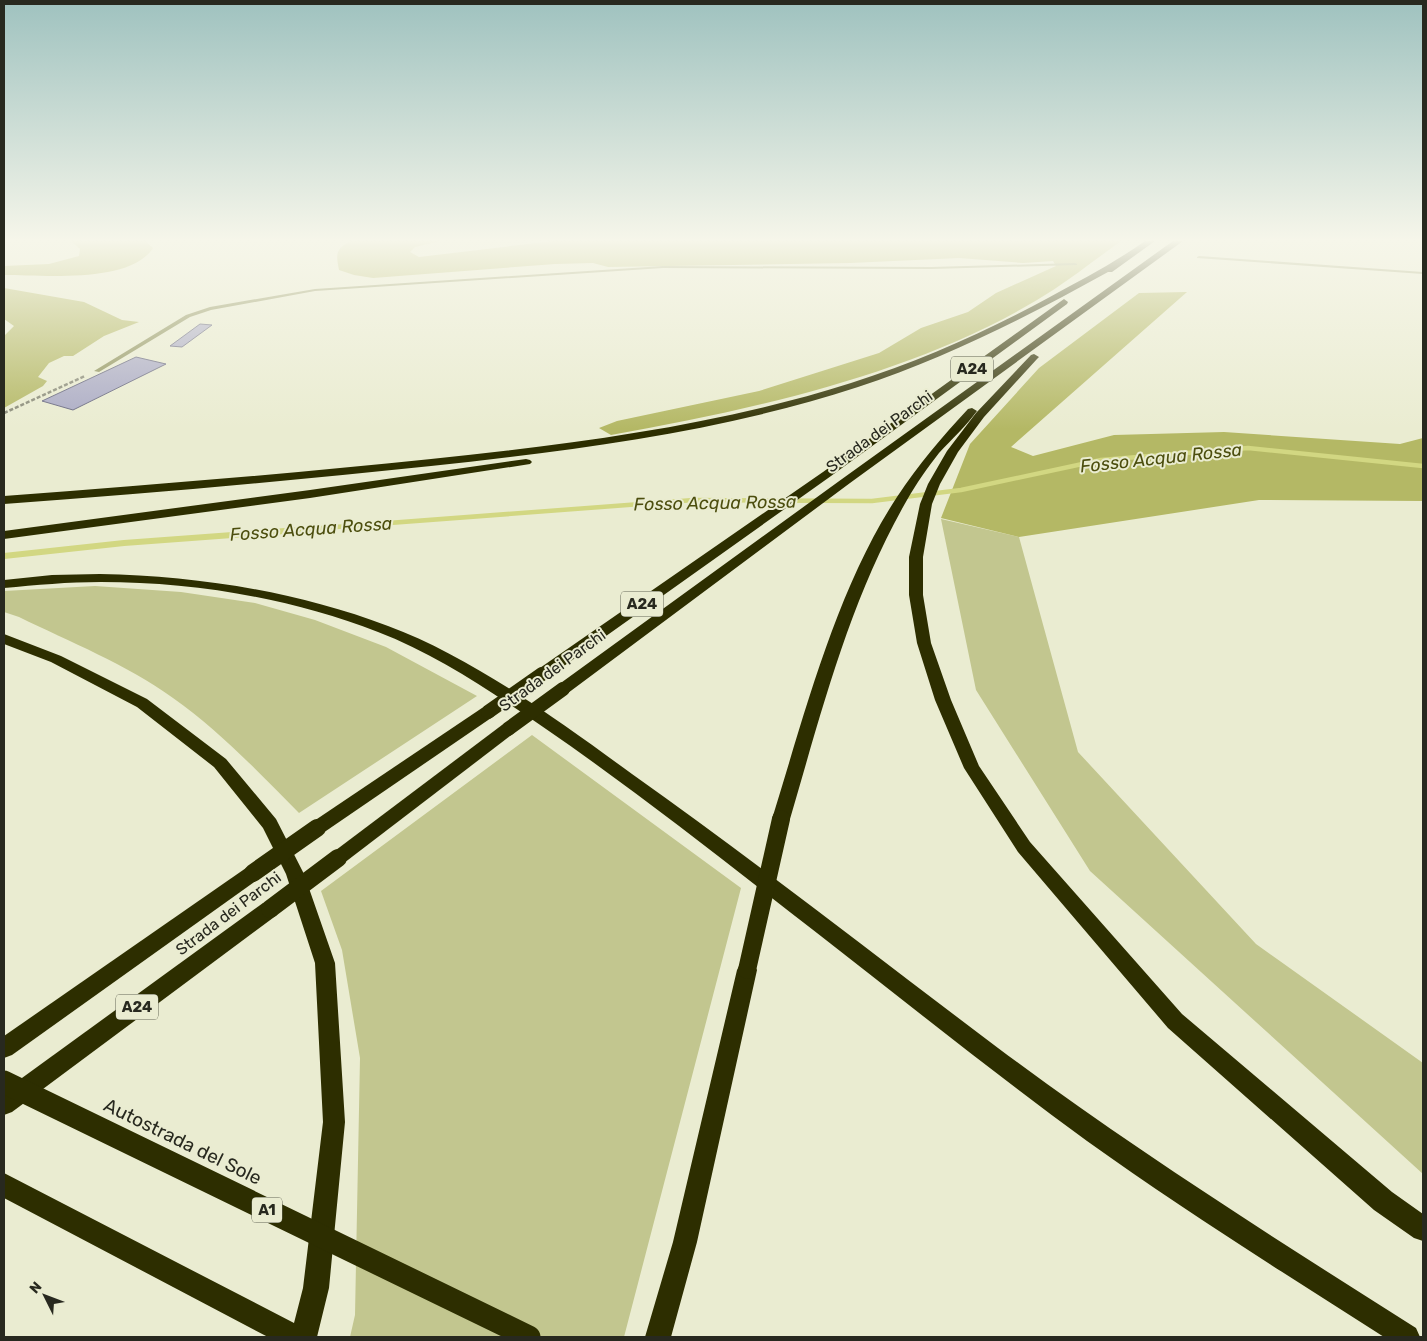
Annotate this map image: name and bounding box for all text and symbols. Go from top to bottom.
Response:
road number: A24 [951,356,993,382]
street label: Strada dei Parchi [822,386,936,476]
water label: Fosso Acqua Rossa [1079,439,1244,477]
water label: Fosso Acqua Rossa [633,491,797,515]
water label: Fosso Acqua Rossa [229,512,393,546]
road number: A24 [621,592,663,616]
street label: Strada dei Parchi [495,625,609,715]
street label: Strada dei Parchi [172,868,285,959]
road number: A24 [116,994,158,1020]
street label: Autostrada del Sole [100,1093,265,1190]
road number: A1 [252,1198,282,1222]
north arrow [20,1271,70,1321]
text: N [26,1278,45,1297]

